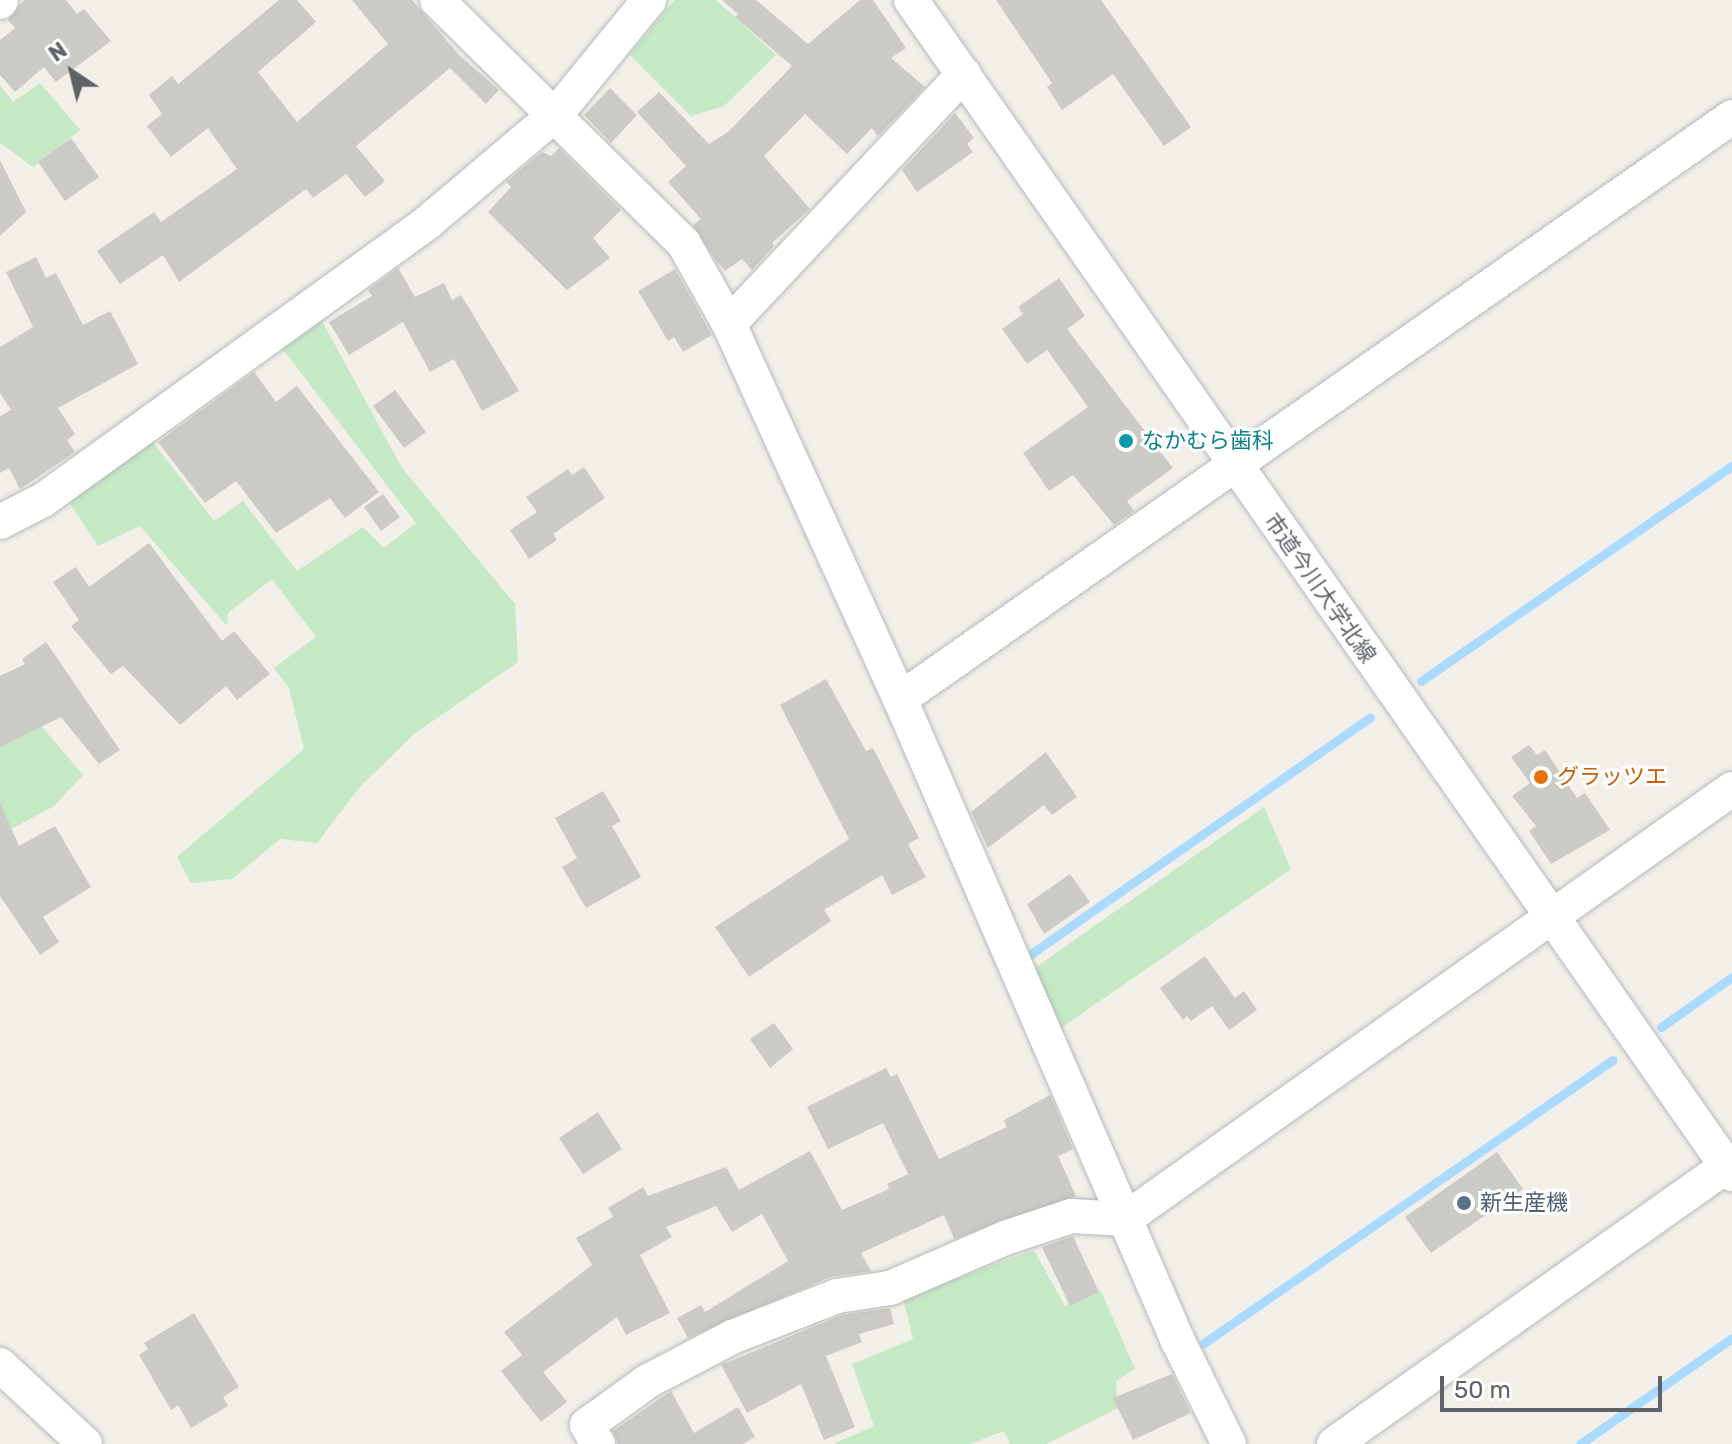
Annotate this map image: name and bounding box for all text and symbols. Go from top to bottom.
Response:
north arrow [32,32,112,112]
text: N [44,36,72,68]
place label: なかむら歯科 [1142,428,1274,454]
marker: なかむら歯科 [1117,432,1135,450]
street label: 市道今川大学北線 [1259,508,1381,668]
place label: グラッツエ [1557,764,1667,790]
marker: グラッツエ [1532,768,1550,786]
place label: 新生産機 [1480,1190,1568,1216]
marker: 新生産機 [1455,1194,1473,1212]
scale bar [1444,1360,1666,1410]
text: 50 m [1454,1376,1511,1404]

